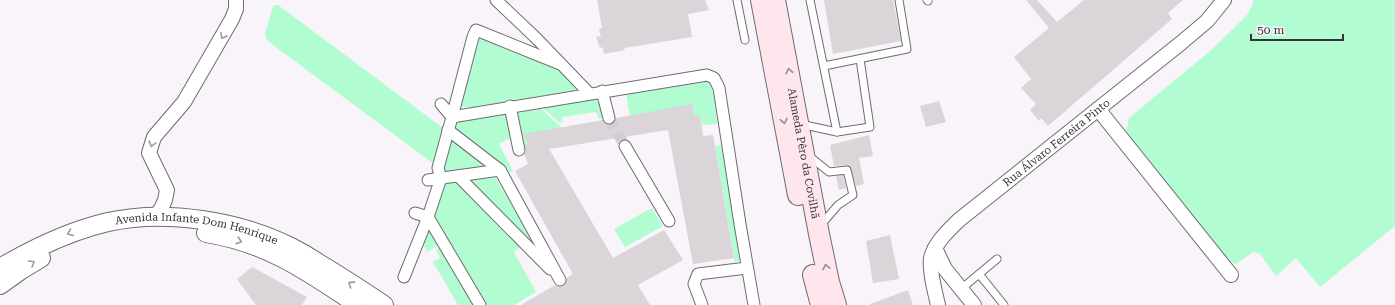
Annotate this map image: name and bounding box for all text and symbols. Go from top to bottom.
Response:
scale bar [1251,16,1343,42]
text: 50 m [1257,23,1284,37]
one-way arrow [220,32,228,39]
one-way arrow [785,68,793,74]
street label: Alameda Pêro da Covilhã [785,87,822,220]
street label: Rua Álvaro Ferreira Pinto [1001,96,1113,189]
one-way arrow [779,118,788,124]
one-way arrow [148,140,157,147]
street label: Avenida Infante Dom Henrique [114,211,280,247]
one-way arrow [67,229,74,237]
one-way arrow [235,236,242,245]
one-way arrow [28,261,35,268]
one-way arrow [822,264,831,270]
one-way arrow [348,281,355,288]

